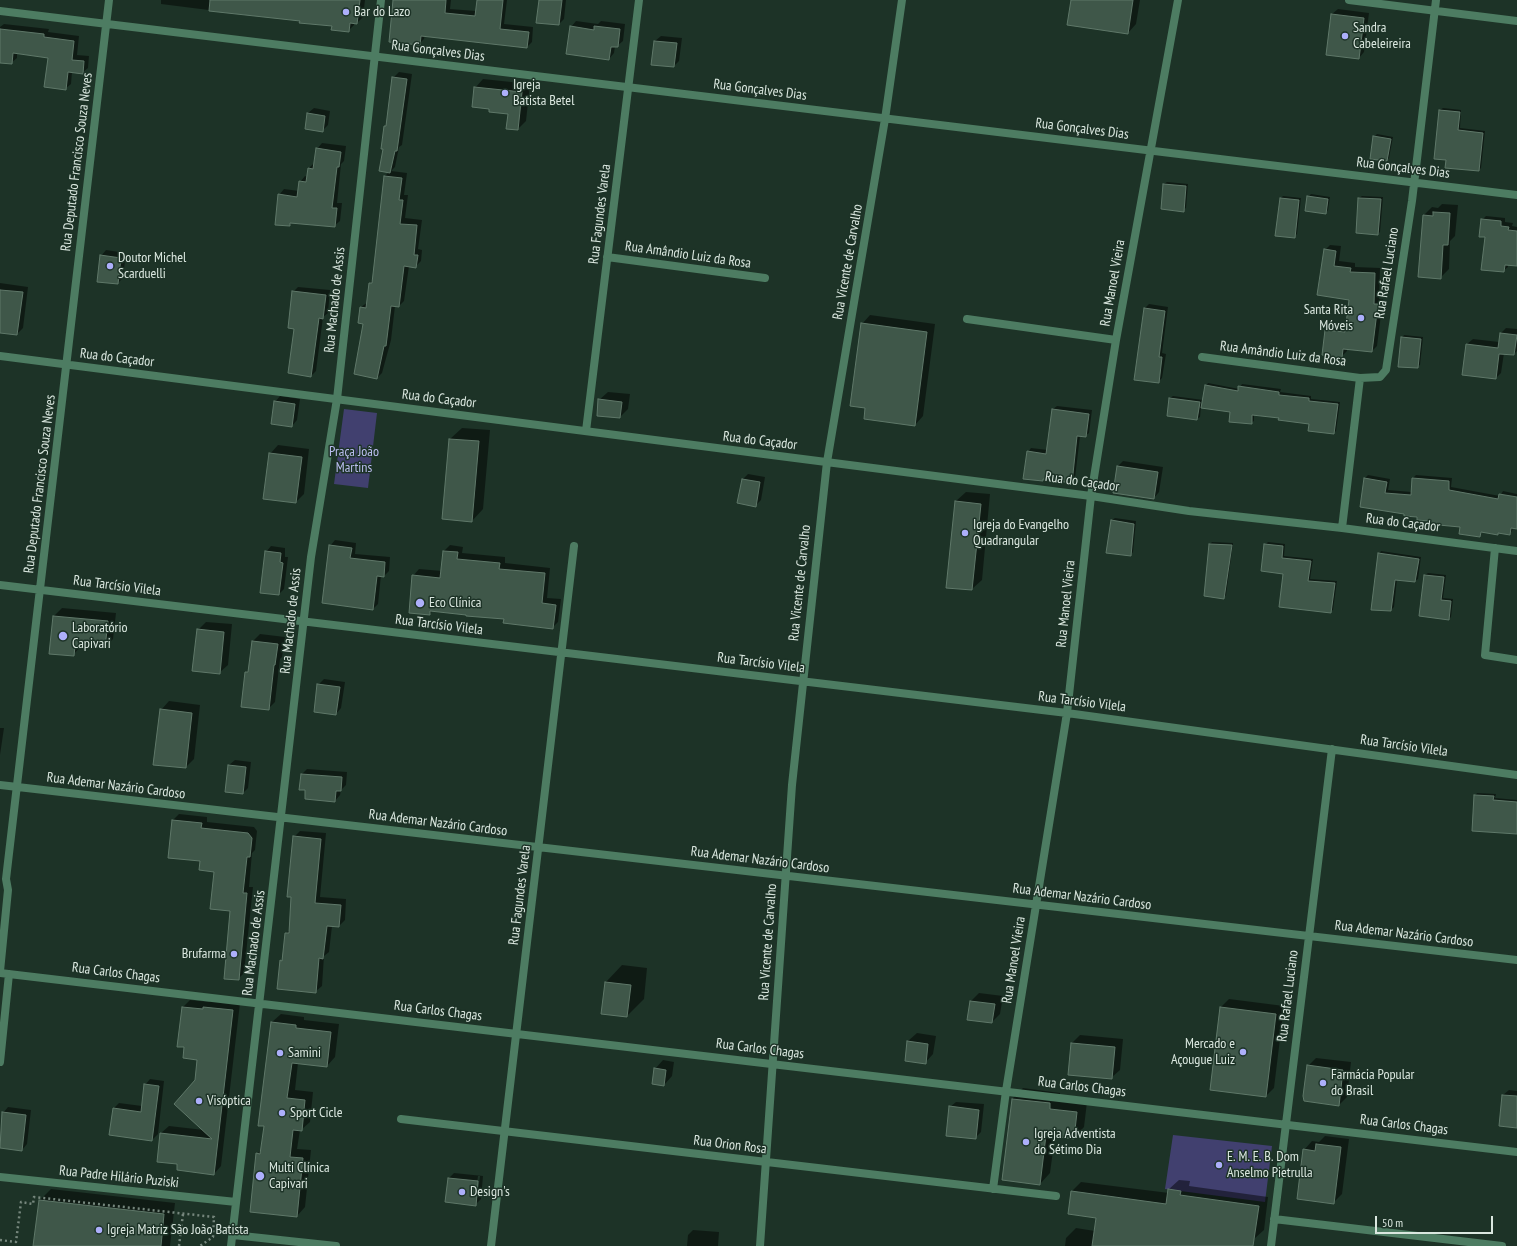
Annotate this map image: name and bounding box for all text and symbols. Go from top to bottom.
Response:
place label: Bar do Lazo [354,4,410,20]
marker: Bar do Lazo [341,7,351,17]
place label: Sandra Cabeleireira [1353,20,1411,52]
marker: Sandra Cabeleireira [1340,31,1350,41]
street label: Rua Gonçalves Dias [390,37,486,65]
street label: Rua Deputado Francisco Souza Neves [58,72,96,252]
street label: Rua Gonçalves Dias [712,76,808,104]
place label: Igreja Batista Betel [513,77,574,110]
marker: Igreja Batista Betel [500,88,510,98]
street label: Rua Gonçalves Dias [1034,115,1130,143]
street label: Rua Gonçalves Dias [1355,154,1451,182]
street label: Rua Fagundes Varela [586,163,614,265]
street label: Rua Vicente de Carvalho [830,203,866,321]
street label: Rua Rafael Luciano [1371,226,1403,320]
street label: Rua Amândio Luiz da Rosa [624,238,752,272]
street label: Rua Manoel Vieira [1097,238,1129,328]
street label: Rua Machado de Assis [321,246,349,354]
place label: Doutor Michel Scarduelli [118,250,186,282]
marker: Doutor Michel Scarduelli [105,261,115,271]
place label: Santa Rita Móveis [1304,302,1353,334]
marker: Santa Rita Móveis [1356,313,1366,323]
street label: Rua Amândio Luiz da Rosa [1219,338,1347,370]
street label: Rua do Caçador [79,345,155,371]
street label: Rua do Caçador [401,386,477,412]
street label: Rua Deputado Francisco Souza Neves [21,394,59,574]
street label: Rua do Caçador [722,428,798,454]
park label: Praça João Martins [329,444,379,476]
street label: Rua do Caçador [1044,468,1120,496]
street label: Rua do Caçador [1365,510,1441,536]
place label: Igreja do Evangelho Quadrangular [973,517,1069,550]
street label: Rua Vicente de Carvalho [786,524,814,642]
marker: Igreja do Evangelho Quadrangular [960,528,970,538]
street label: Rua Manoel Vieira [1053,559,1079,649]
street label: Rua Machado de Assis [277,567,305,675]
street label: Rua Tarcísio Vilela [72,572,162,600]
place label: Eco Clínica [429,595,481,611]
marker: Eco Clínica [414,597,426,609]
street label: Rua Tarcísio Vilela [394,611,484,639]
place label: Laboratório Capivari [72,620,127,652]
marker: Laboratório Capivari [57,630,69,642]
street label: Rua Tarcísio Vilela [716,649,806,677]
street label: Rua Tarcísio Vilela [1037,688,1127,716]
street label: Rua Tarcísio Vilela [1359,732,1449,760]
street label: Rua Ademar Nazário Cardoso [46,769,186,803]
street label: Rua Ademar Nazário Cardoso [368,806,508,840]
street label: Rua Ademar Nazário Cardoso [690,843,830,877]
street label: Rua Fagundes Varela [506,844,534,946]
street label: Rua Ademar Nazário Cardoso [1012,880,1152,914]
street label: Rua Vicente de Carvalho [756,883,780,1001]
street label: Rua Machado de Assis [239,889,269,997]
street label: Rua Manoel Vieira [999,915,1029,1005]
street label: Rua Ademar Nazário Cardoso [1334,917,1474,951]
place label: Brufarma [182,946,226,962]
marker: Brufarma [229,949,239,959]
street label: Rua Rafael Luciano [1274,949,1302,1043]
street label: Rua Carlos Chagas [71,959,161,987]
street label: Rua Carlos Chagas [393,997,483,1025]
street label: Rua Carlos Chagas [715,1035,805,1063]
place label: Mercado e Açougue Luiz [1171,1036,1235,1068]
place label: Samini [288,1045,321,1061]
marker: Mercado e Açougue Luiz [1238,1047,1248,1057]
marker: Samini [275,1048,285,1058]
place label: Farmácia Popular do Brasil [1331,1067,1414,1100]
street label: Rua Carlos Chagas [1037,1073,1127,1101]
marker: Farmácia Popular do Brasil [1318,1078,1328,1088]
place label: Visóptica [207,1093,251,1109]
marker: Visóptica [194,1096,204,1106]
place label: Sport Cicle [290,1105,343,1121]
marker: Sport Cicle [277,1108,287,1118]
street label: Rua Carlos Chagas [1359,1111,1449,1139]
place label: Igreja Adventista do Sétimo Dia [1034,1126,1116,1158]
street label: Rua Orion Rosa [692,1132,768,1158]
marker: Igreja Adventista do Sétimo Dia [1021,1137,1031,1147]
place label: E. M. E. B. Dom Anselmo Pietrulla [1227,1149,1313,1182]
place label: Multi Clínica Capivari [269,1160,330,1192]
marker: E. M. E. B. Dom Anselmo Pietrulla [1214,1160,1224,1170]
street label: Rua Padre Hilário Puziski [58,1162,180,1192]
marker: Multi Clínica Capivari [254,1170,266,1182]
place label: Design's [470,1184,510,1200]
marker: Design's [457,1187,467,1197]
scale bar [1377,1208,1495,1234]
text: 50 m [1382,1215,1403,1230]
place label: Igreja Matriz São João Batista [107,1222,249,1238]
marker: Igreja Matriz São João Batista [94,1225,104,1235]

